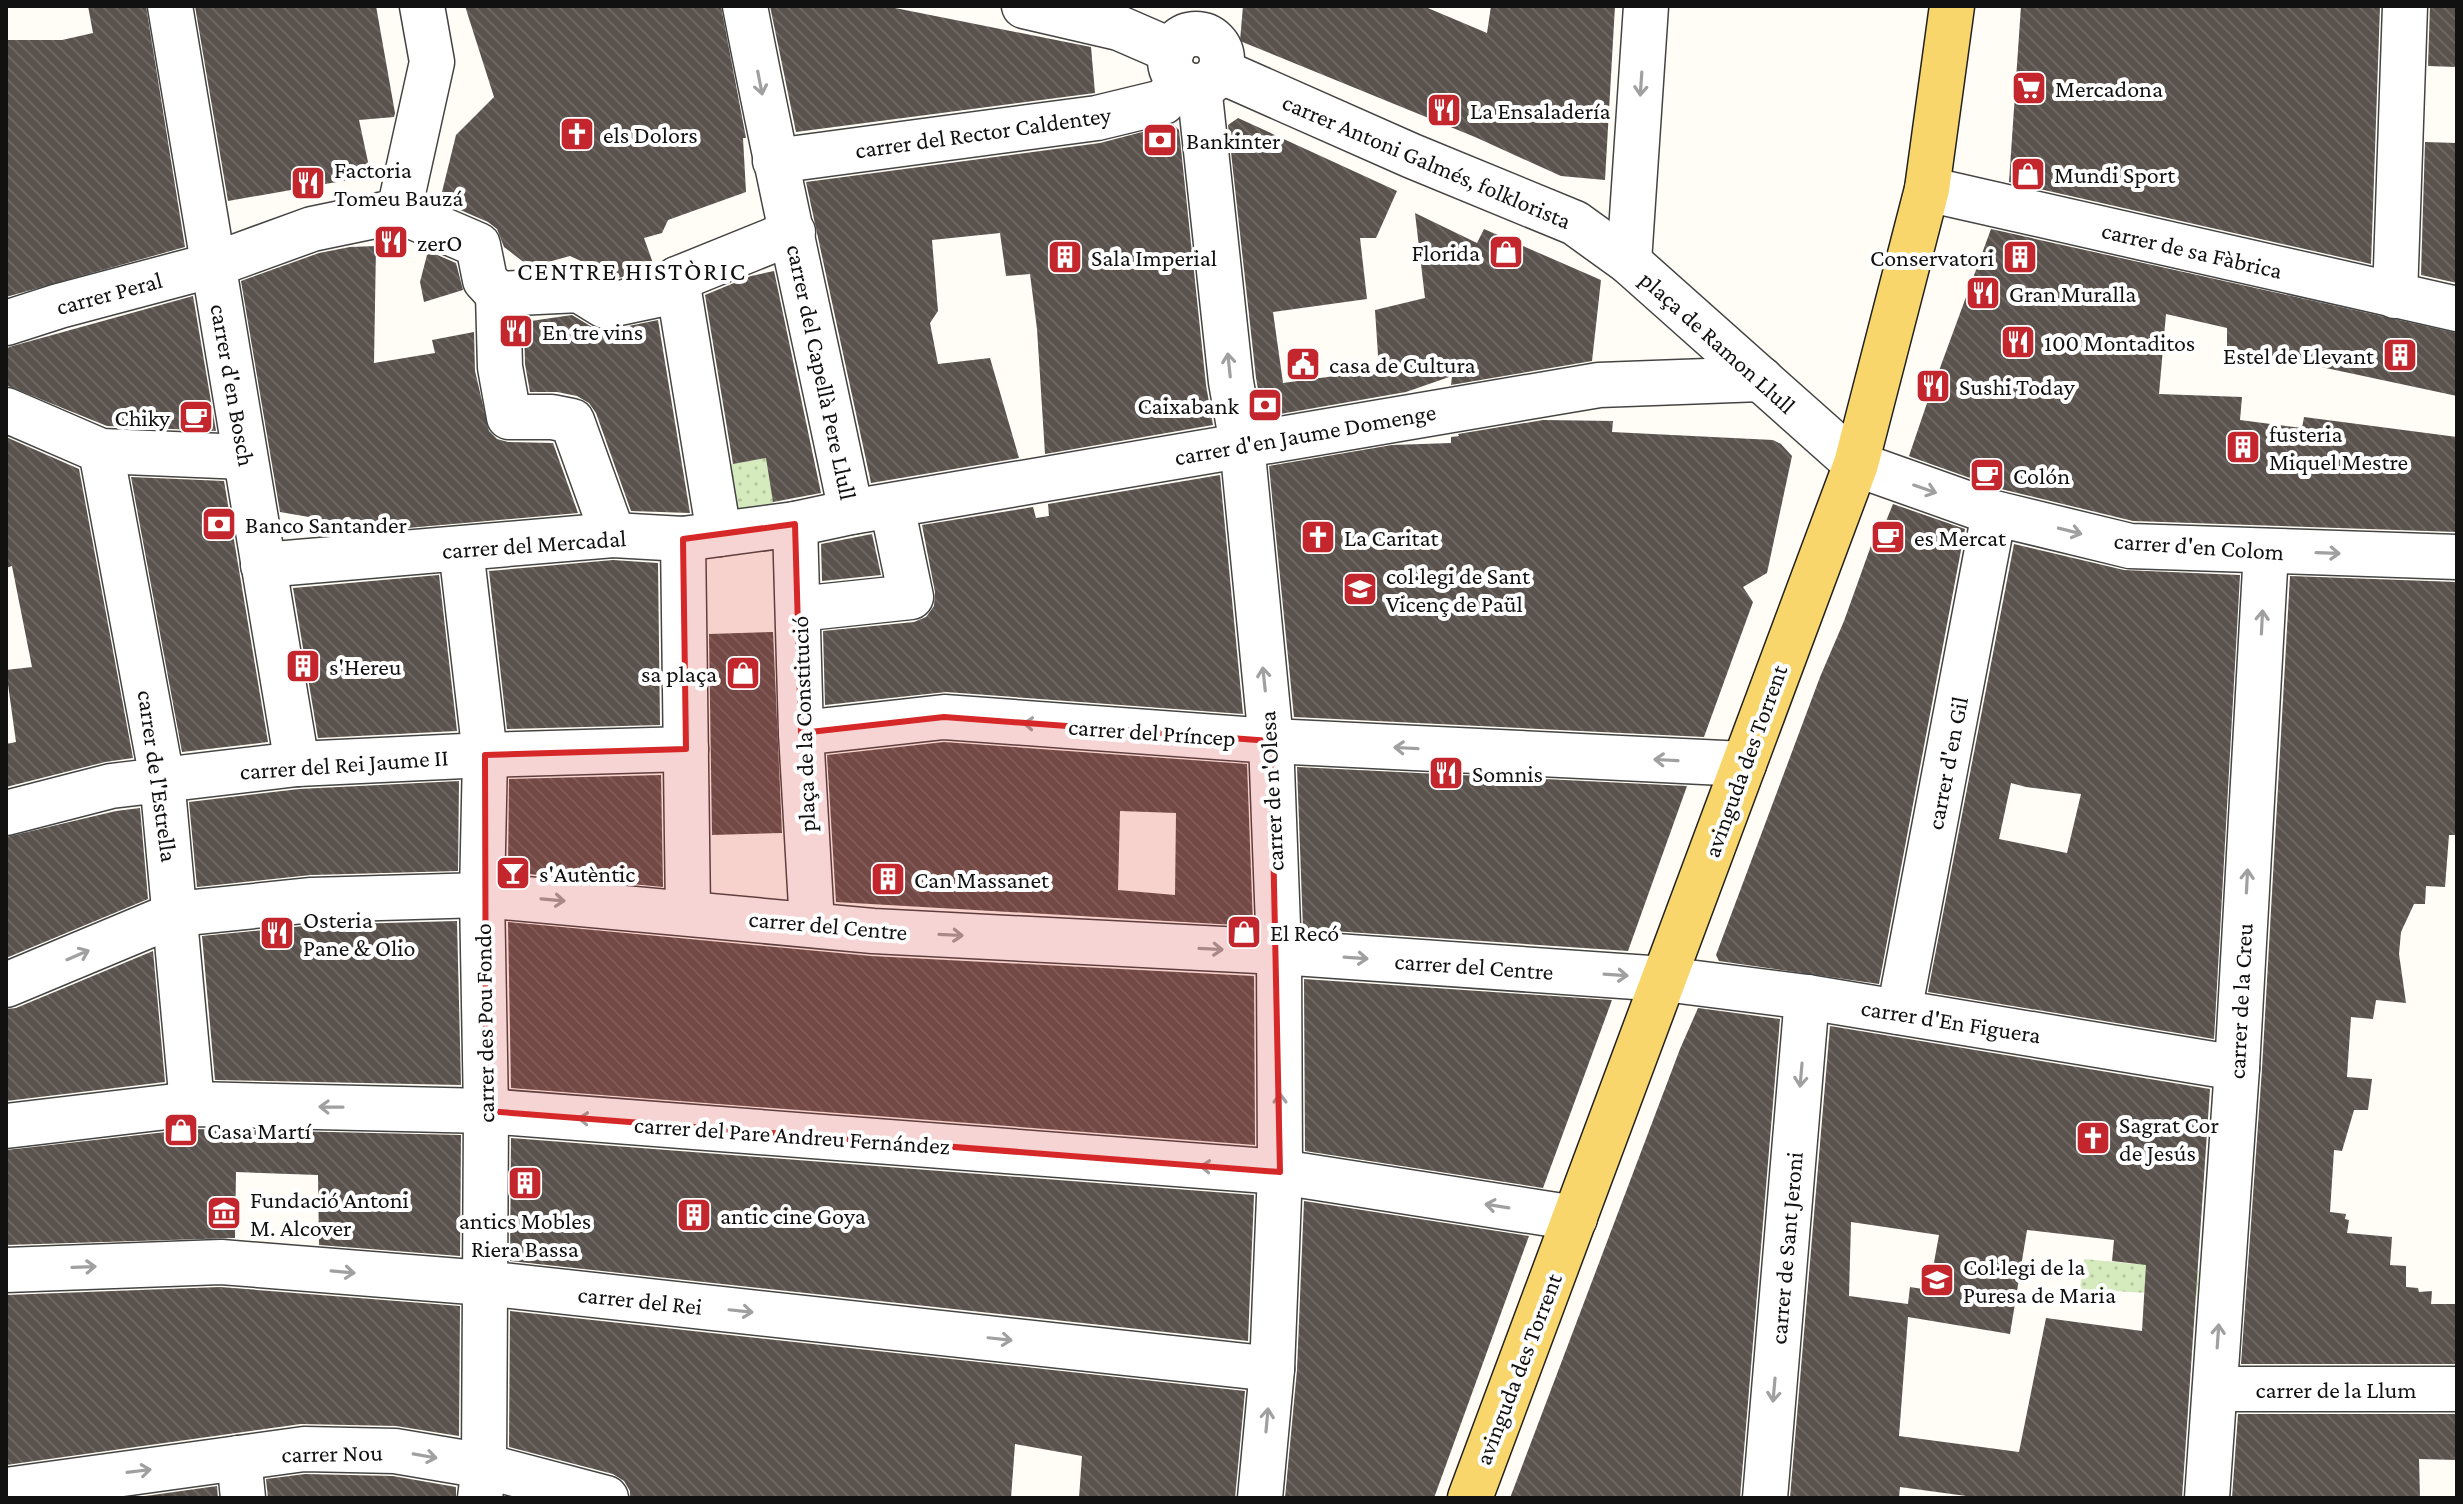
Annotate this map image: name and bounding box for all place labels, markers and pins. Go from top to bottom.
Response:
supermarket icon: Mercadona [2010,69,2048,107]
place label: Mercadona [2055,75,2163,102]
restaurant icon: La Ensaladería [1425,91,1463,129]
place label: La Ensaladería [1470,97,1611,124]
church icon: els Dolors [558,115,596,153]
place label: els Dolors [603,121,698,148]
bank icon: Bankinter [1141,121,1179,159]
place label: Bankinter [1186,127,1281,154]
shop icon: Mundi Sport [2009,155,2047,193]
place label: Factoria Tomeu Bauzá [334,156,463,211]
place label: Mundi Sport [2054,161,2176,188]
restaurant icon: Factoria Tomeu Bauzá [289,164,327,202]
restaurant icon: zerO [372,223,410,261]
place label: zerO [417,229,462,256]
shop icon: Florida [1487,233,1525,271]
building icon: Sala Imperial [1046,238,1084,276]
building icon: Conservatori [2001,238,2039,276]
place label: Florida [1411,239,1480,266]
place label: Sala Imperial [1091,244,1217,271]
place label: Conservatori [1870,244,1994,271]
restaurant icon: Gran Muralla [1964,274,2002,312]
place label: Gran Muralla [2009,280,2136,307]
restaurant icon: En tre vins [497,312,535,350]
place label: En tre vins [542,318,643,345]
restaurant icon: 100 Montaditos [1999,323,2037,361]
place label: 100 Montaditos [2044,329,2195,356]
building icon: Estel de Llevant [2381,336,2419,374]
place label: Estel de Llevant [2223,342,2375,369]
public building icon: casa de Cultura [1284,345,1322,383]
place label: casa de Cultura [1329,351,1476,378]
restaurant icon: Sushi Today [1914,367,1952,405]
place label: Sushi Today [1959,373,2076,400]
bank icon: Caixabank [1246,386,1284,424]
place label: Caixabank [1138,392,1240,419]
cafe icon: Chiky [177,398,215,436]
place label: Chiky [115,404,171,431]
place label: fusteria Miquel Mestre [2269,420,2408,475]
building icon: fusteria Miquel Mestre [2224,428,2262,466]
cafe icon: Colón [1968,456,2006,494]
place label: Colón [2013,462,2070,489]
bank icon: Banco Santander [200,505,238,543]
place label: Banco Santander [245,511,408,538]
church icon: La Caritat [1299,518,1337,556]
cafe icon: es Mercat [1869,518,1907,556]
place label: La Caritat [1344,524,1439,551]
place label: es Mercat [1914,524,2007,551]
place label: col·legi de Sant Vicenç de Paül [1386,562,1531,617]
school or university icon: col·legi de Sant Vicenç de Paül [1341,570,1379,608]
building icon: s'Hereu [284,647,322,685]
place label: s'Hereu [329,653,402,680]
shop icon: sa plaça [724,654,762,692]
place label: sa plaça [641,660,717,687]
restaurant icon: Somnis [1427,754,1465,792]
place label: Somnis [1472,760,1543,787]
bar icon: s'Autèntic [494,854,532,892]
place label: s'Autèntic [539,860,635,887]
building icon: Can Massanet [869,860,907,898]
place label: Can Massanet [914,866,1050,893]
place label: Osteria Pane & Olio [303,906,416,961]
shop icon: El Recó [1225,913,1263,951]
restaurant icon: Osteria Pane & Olio [258,914,296,952]
place label: El Recó [1270,919,1339,946]
shop icon: Casa Martí [162,1111,200,1149]
place label: Sagrat Cor de Jesús [2119,1111,2220,1166]
place label: Casa Martí [207,1117,312,1144]
church icon: Sagrat Cor de Jesús [2074,1119,2112,1157]
building icon: antics Mobles Riera Bassa [506,1164,544,1202]
place label: Fundació Antoni M. Alcover [250,1186,409,1241]
museum icon: Fundació Antoni M. Alcover [205,1194,243,1232]
building icon: antic cine Goya [675,1196,713,1234]
place label: antic cine Goya [720,1202,866,1229]
place label: antics Mobles Riera Bassa [459,1207,591,1262]
place label: Col·legi de la Puresa de Maria [1963,1253,2116,1308]
school or university icon: Col·legi de la Puresa de Maria [1918,1261,1956,1299]

